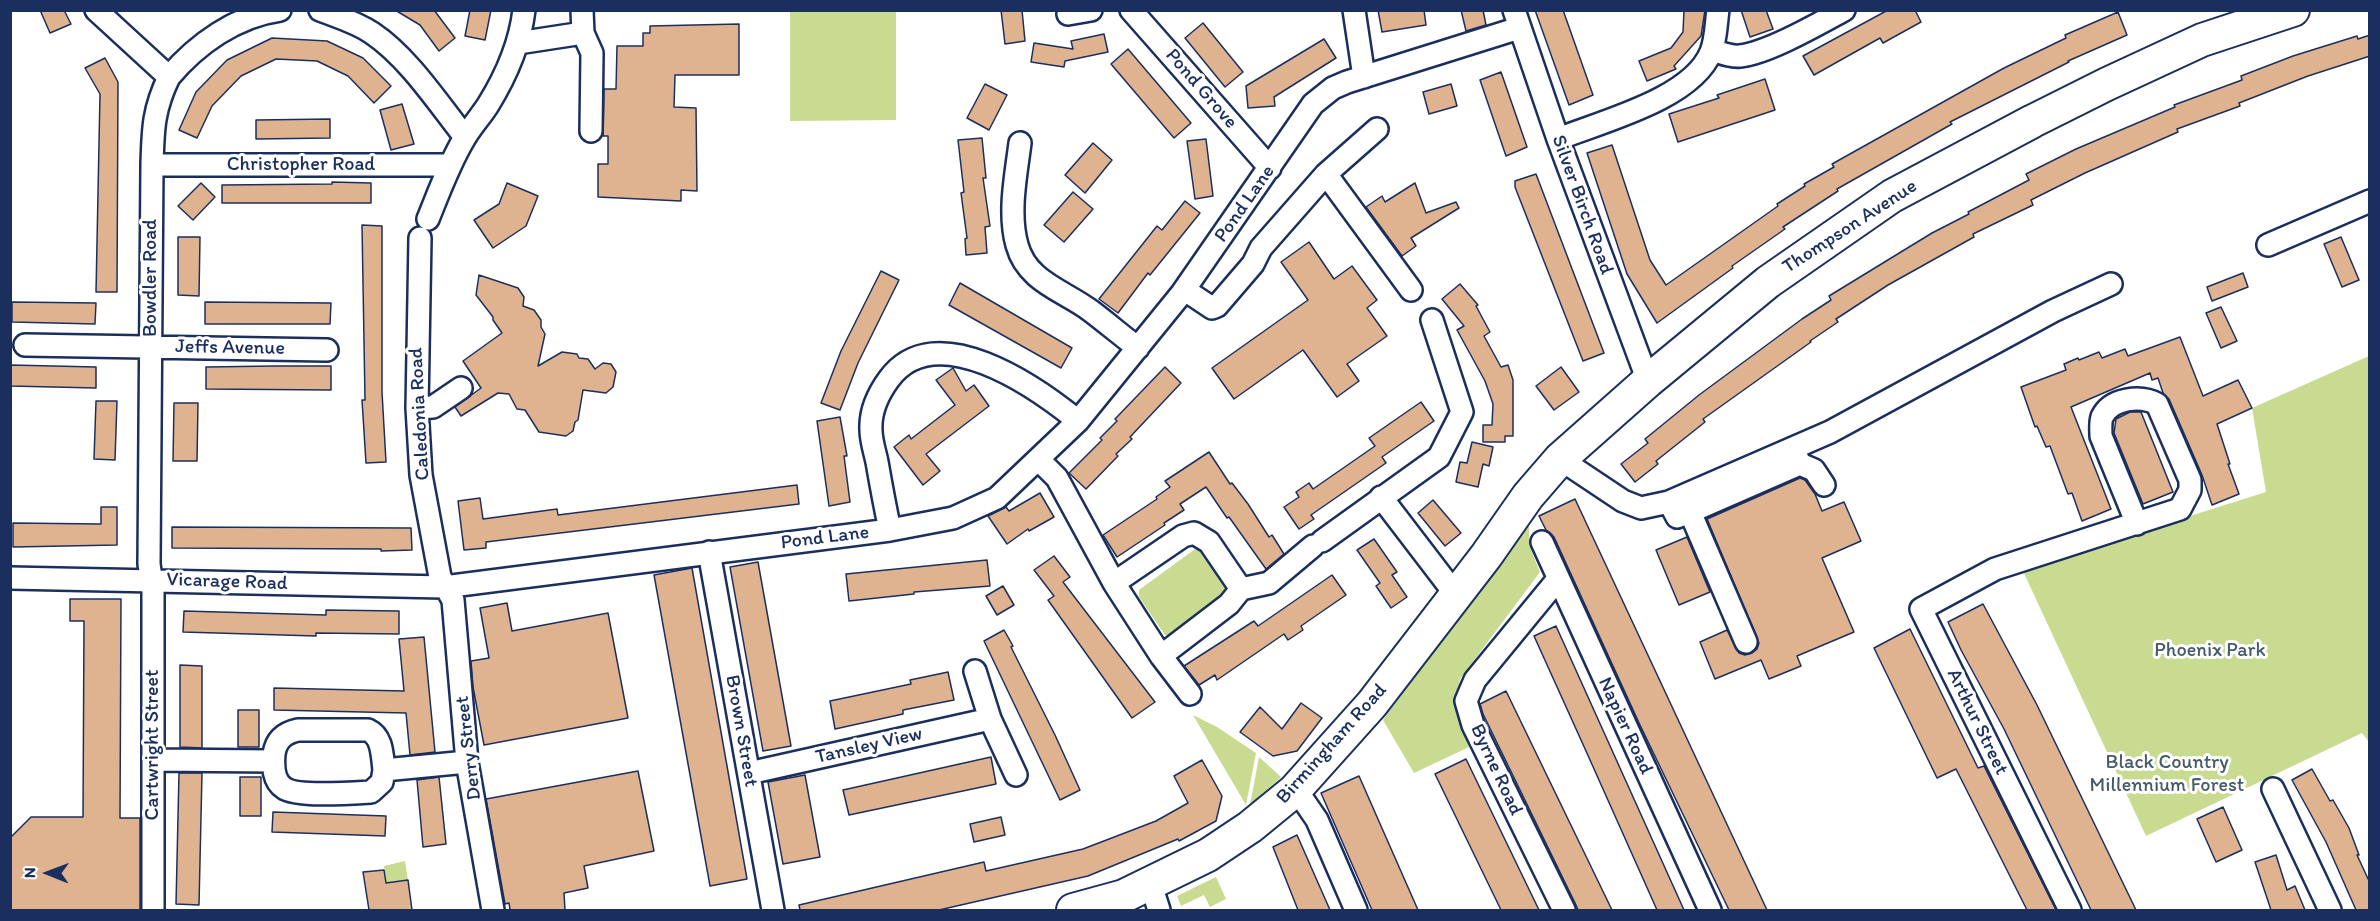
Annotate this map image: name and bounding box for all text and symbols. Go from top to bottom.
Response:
street label: Pond Grove [1160,44,1242,134]
street label: Silver Birch Road [1546,132,1618,278]
street label: Christopher Road [227,153,375,177]
street label: Pond Lane [1210,161,1280,247]
street label: Thompson Avenue [1778,175,1922,279]
street label: Bowdler Road [139,219,163,337]
street label: Jeffs Avenue [175,335,285,361]
street label: Caledonia Road [405,347,435,481]
street label: Pond Lane [779,521,871,555]
street label: Vicarage Road [166,568,288,596]
park label: Phoenix Park [2154,639,2266,663]
street label: Arthur Street [1941,665,2013,779]
street label: Cartwright Street [141,669,165,821]
street label: Brown Street [719,673,763,789]
street label: Napier Road [1592,674,1658,778]
street label: Birmingham Road [1272,679,1392,809]
street label: Derry Street [451,694,487,802]
street label: Byrne Road [1464,720,1528,820]
street label: Tansley View [813,722,925,770]
park label: Black Country Millennium Forest [2090,751,2244,798]
north arrow [18,843,78,903]
text: N [20,867,39,878]

